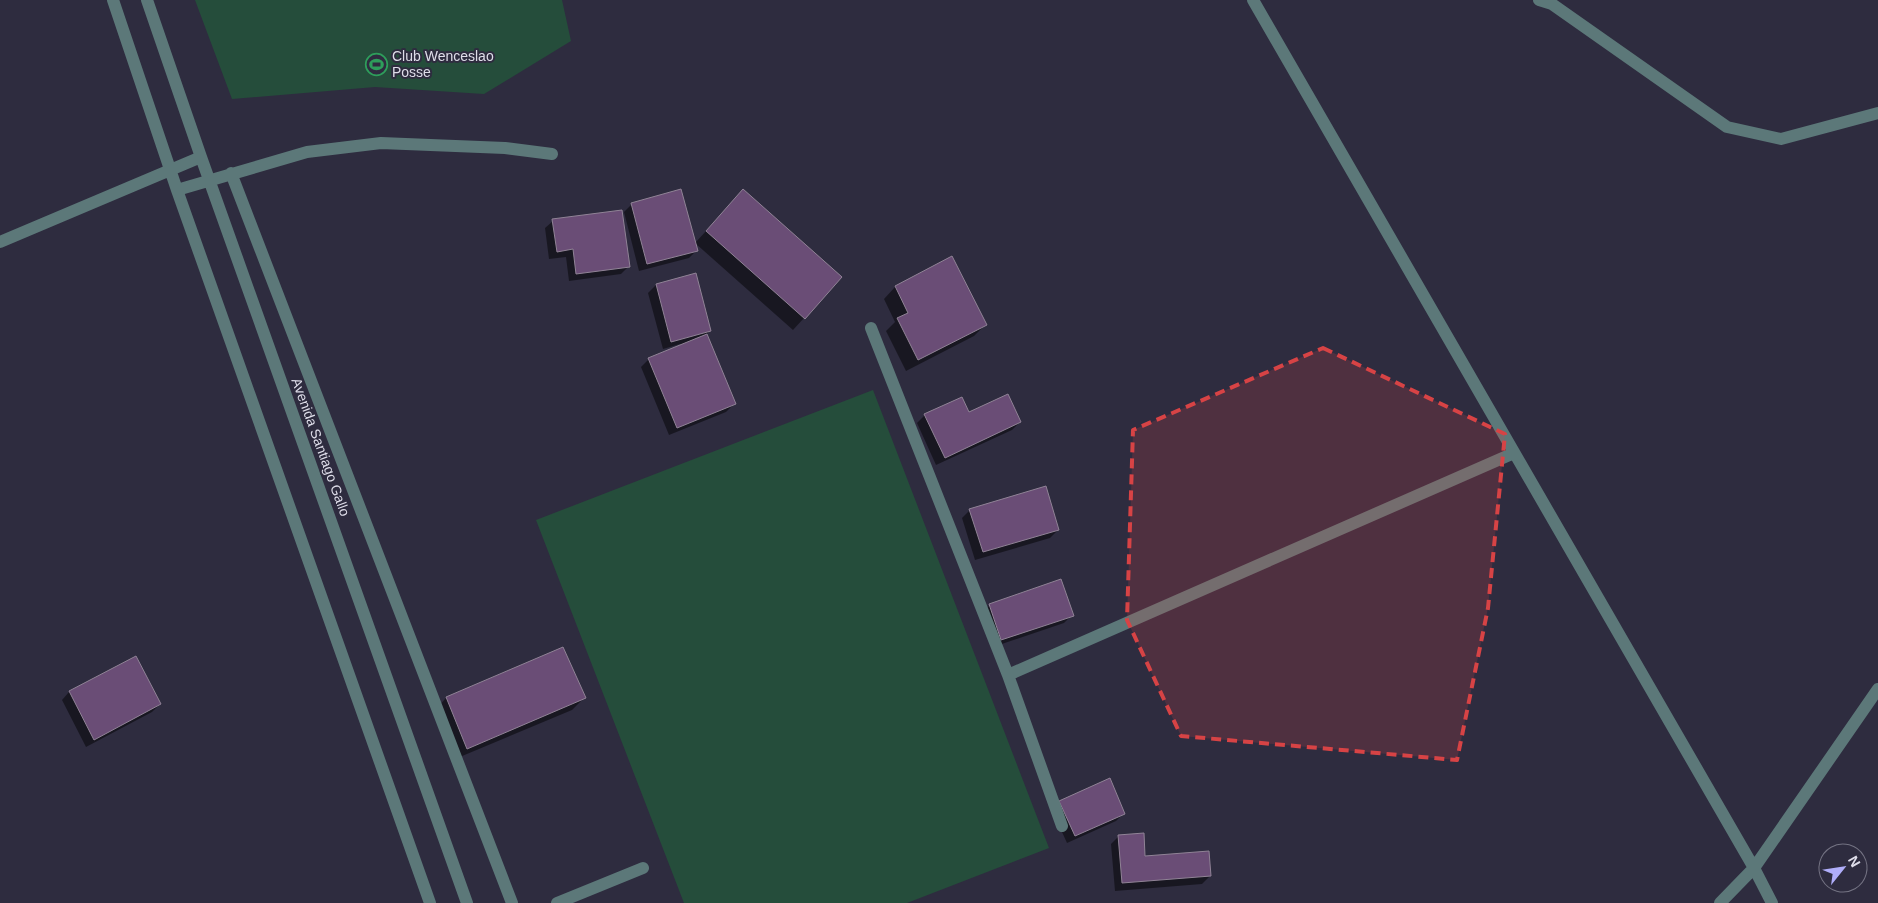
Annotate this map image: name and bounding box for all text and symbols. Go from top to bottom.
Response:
place label: Club Wenceslao Posse [392,48,494,80]
sports icon: Club Wenceslao Posse [364,52,388,76]
street label: Avenida Santiago Gallo [289,376,354,519]
north arrow [1818,843,1868,893]
text: N [1845,853,1864,870]

